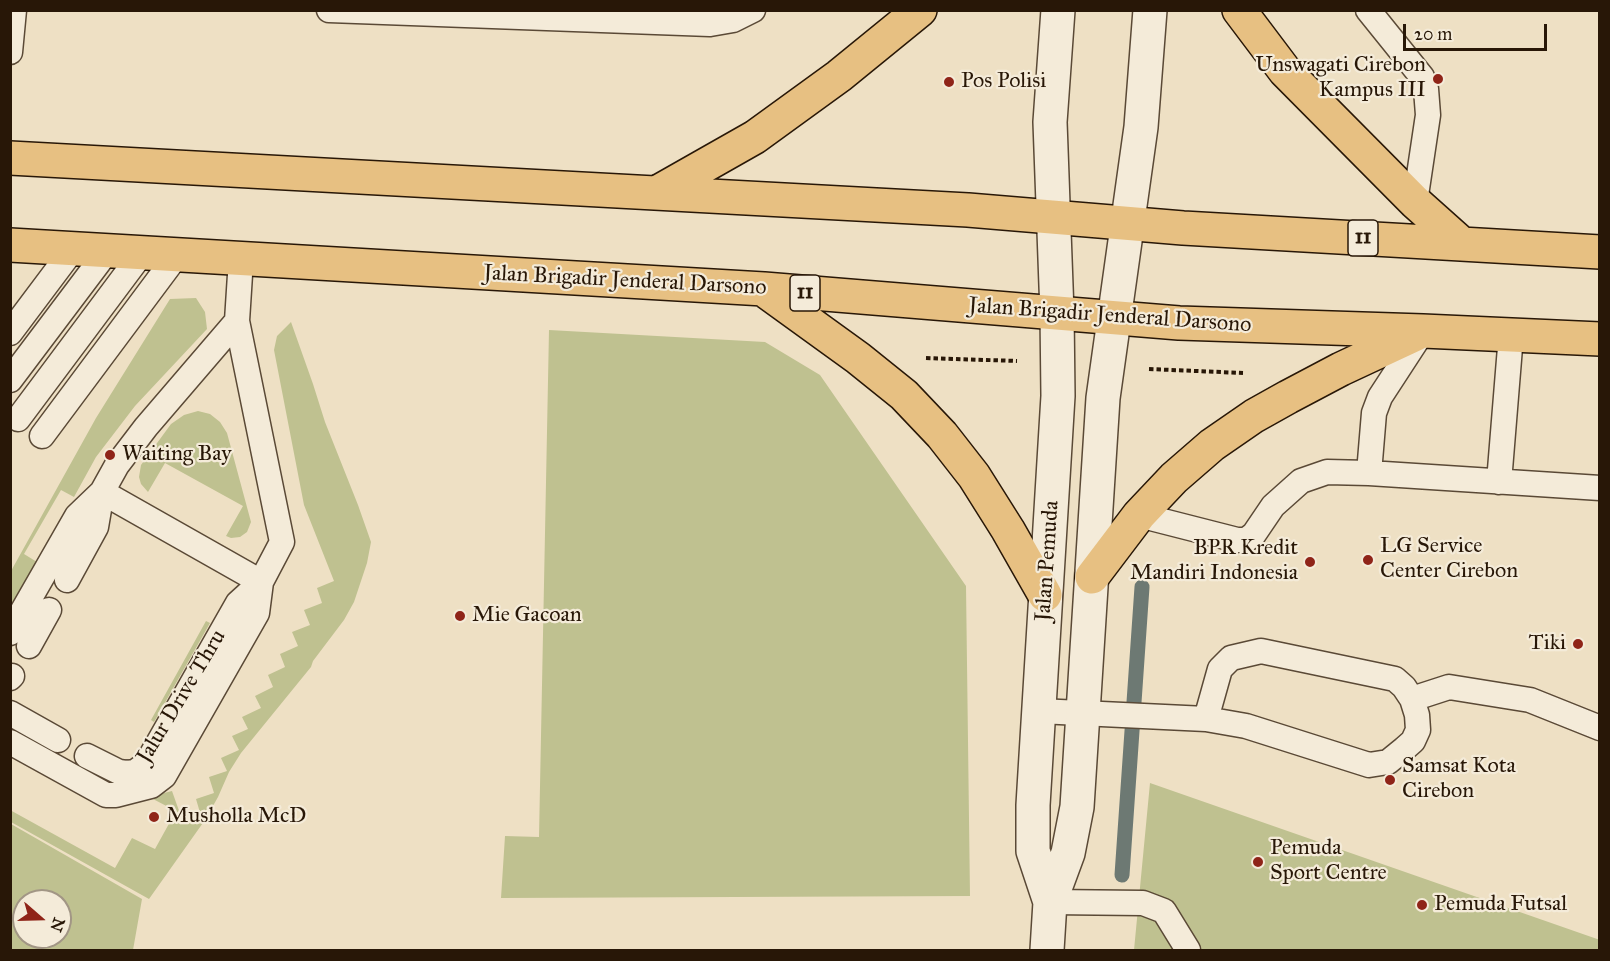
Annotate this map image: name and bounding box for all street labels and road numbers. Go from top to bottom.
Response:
road number: 11 [1348,220,1378,256]
street label: Jalan Brigadir Jenderal Darsono [483,260,767,302]
road number: 11 [790,275,820,311]
street label: Jalan Brigadir Jenderal Darsono [968,293,1252,339]
street label: Jalan Pemuda [1031,500,1065,622]
street label: Jalur Drive Thru [132,625,232,769]

